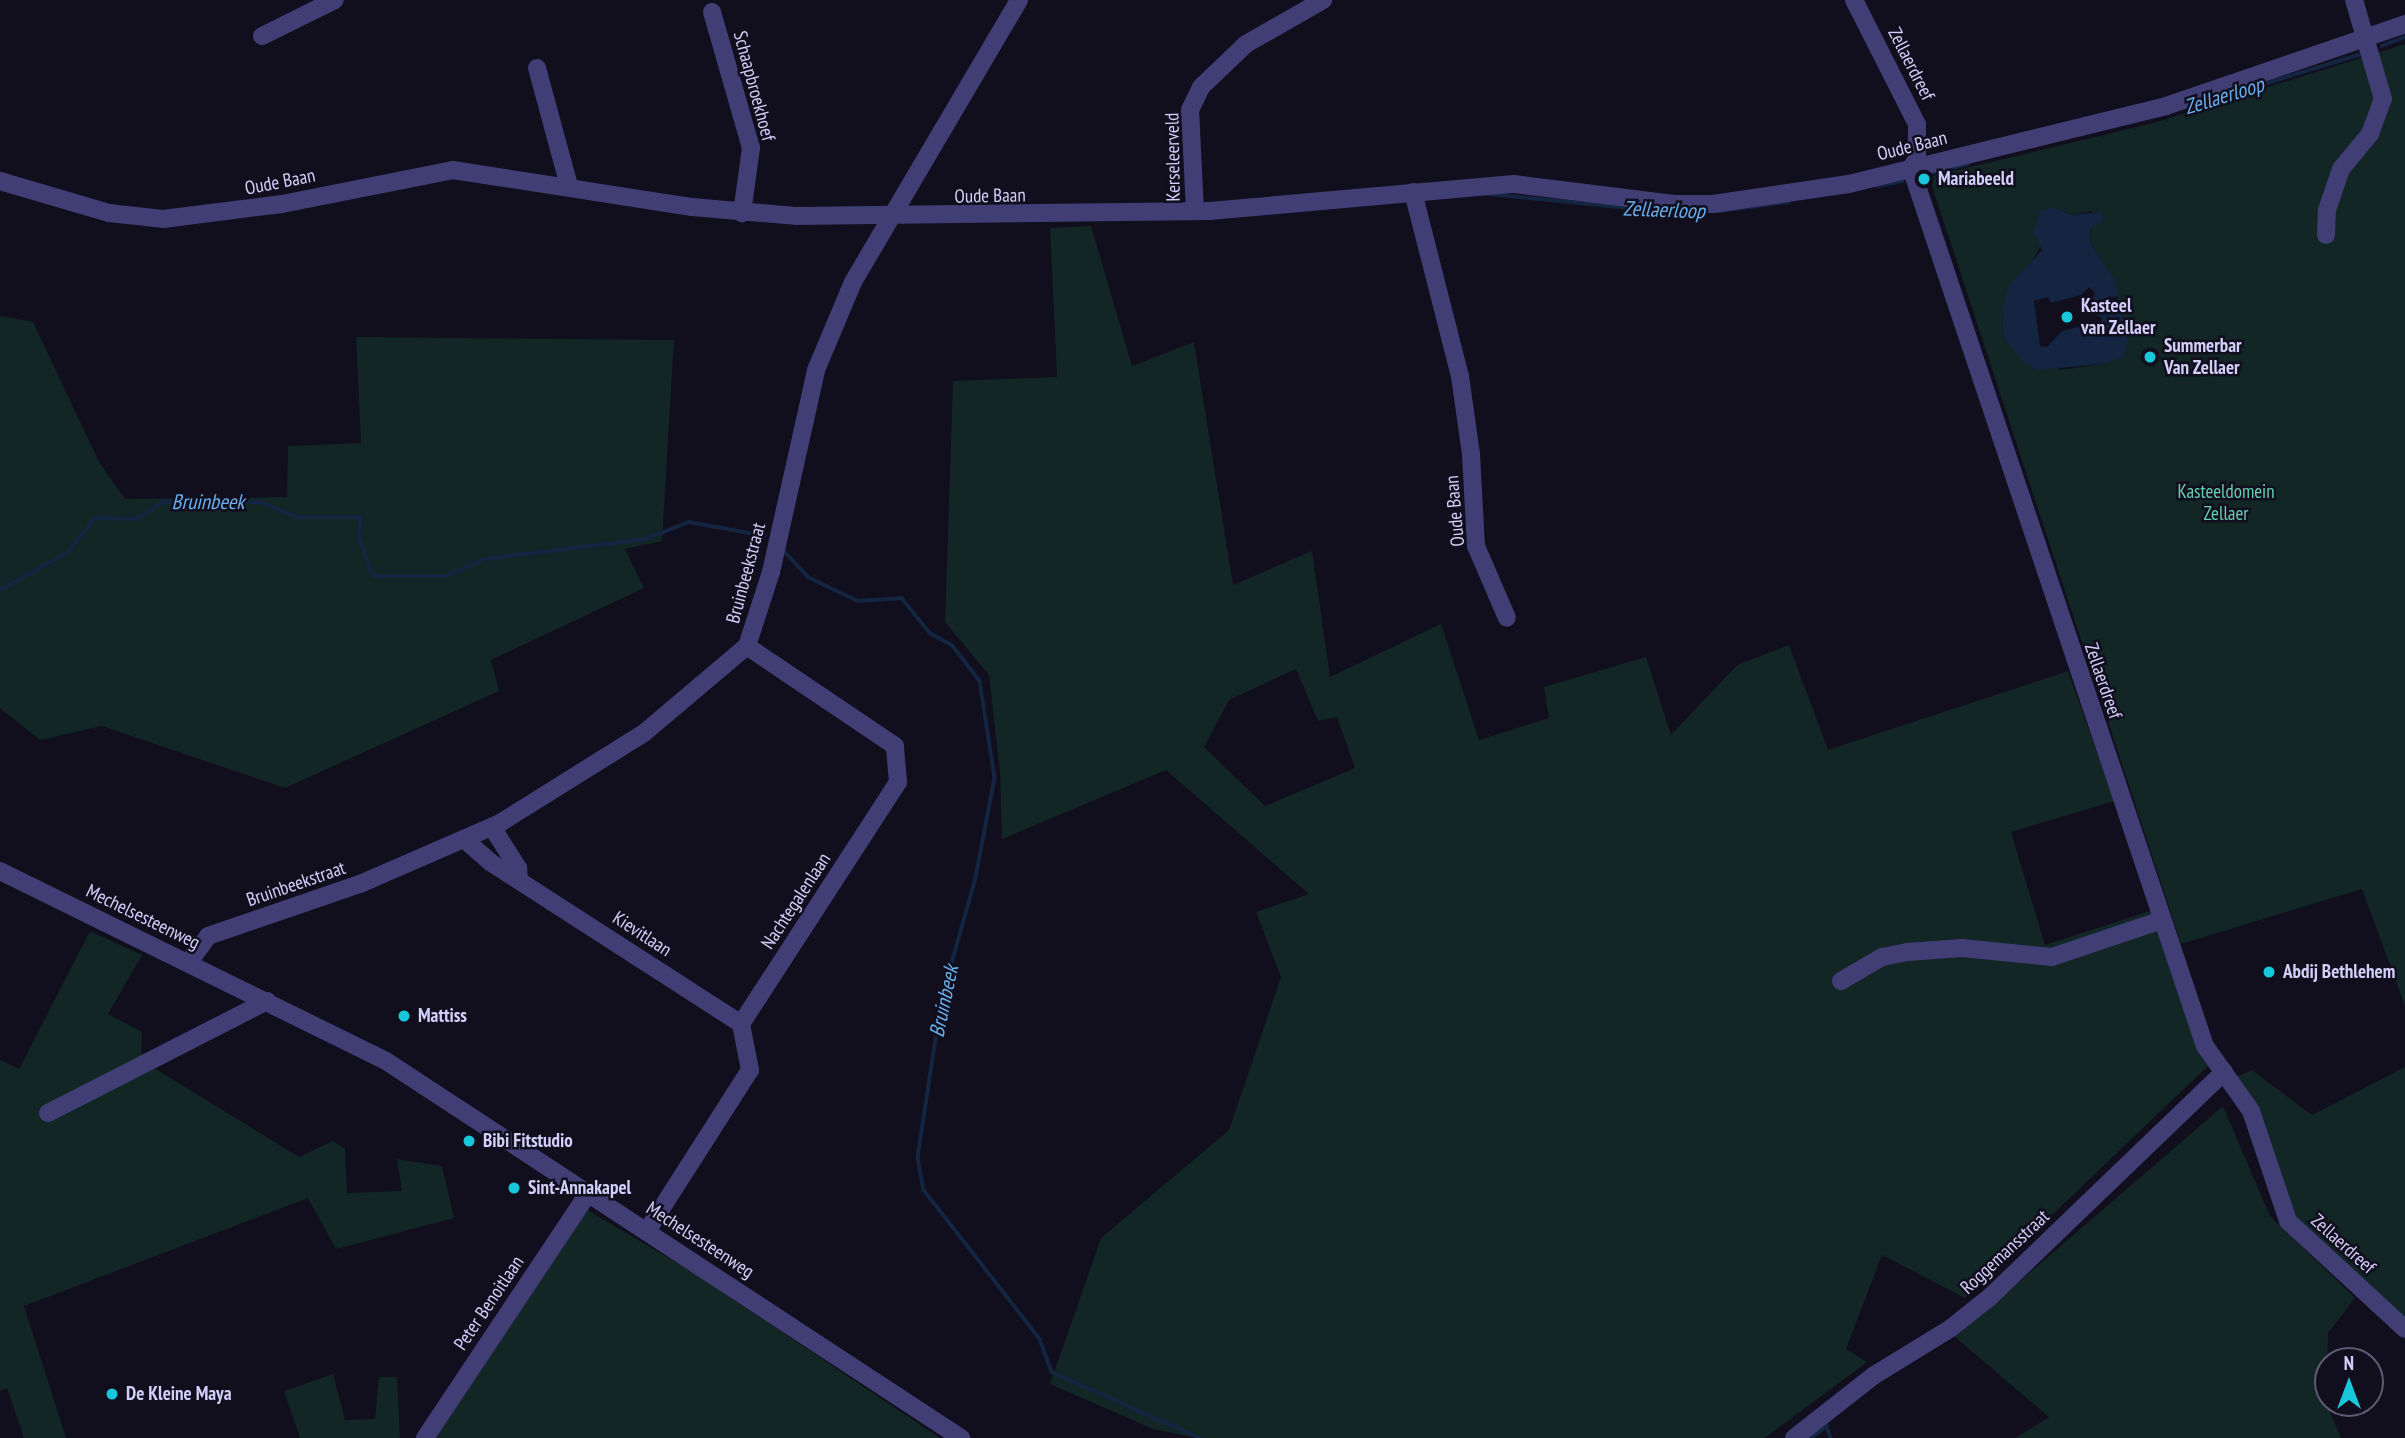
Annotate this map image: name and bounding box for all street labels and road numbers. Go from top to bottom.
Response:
street label: Zellaerdreef [1883,24,1939,104]
street label: Schaapbroekhoef [728,29,780,143]
street label: Kerseleerveld [1161,112,1185,202]
street label: Oude Baan [1875,126,1949,166]
street label: Oude Baan [243,164,317,200]
street label: Oude Baan [954,184,1026,208]
street label: Oude Baan [1441,475,1469,547]
street label: Bruinbeekstraat [722,520,770,626]
street label: Zellaerdreef [2079,640,2127,722]
street label: Nachtegalenlaan [756,849,836,953]
street label: Bruinbeekstraat [243,856,349,912]
street label: Mechelsesteenweg [82,880,204,954]
street label: Kievitlaan [608,907,676,961]
street label: Mechelsesteenweg [642,1197,758,1283]
street label: Roggemansstraat [1956,1205,2054,1299]
street label: Zellaerdreef [2306,1209,2380,1279]
street label: Peter Benoitlaan [449,1252,529,1354]

